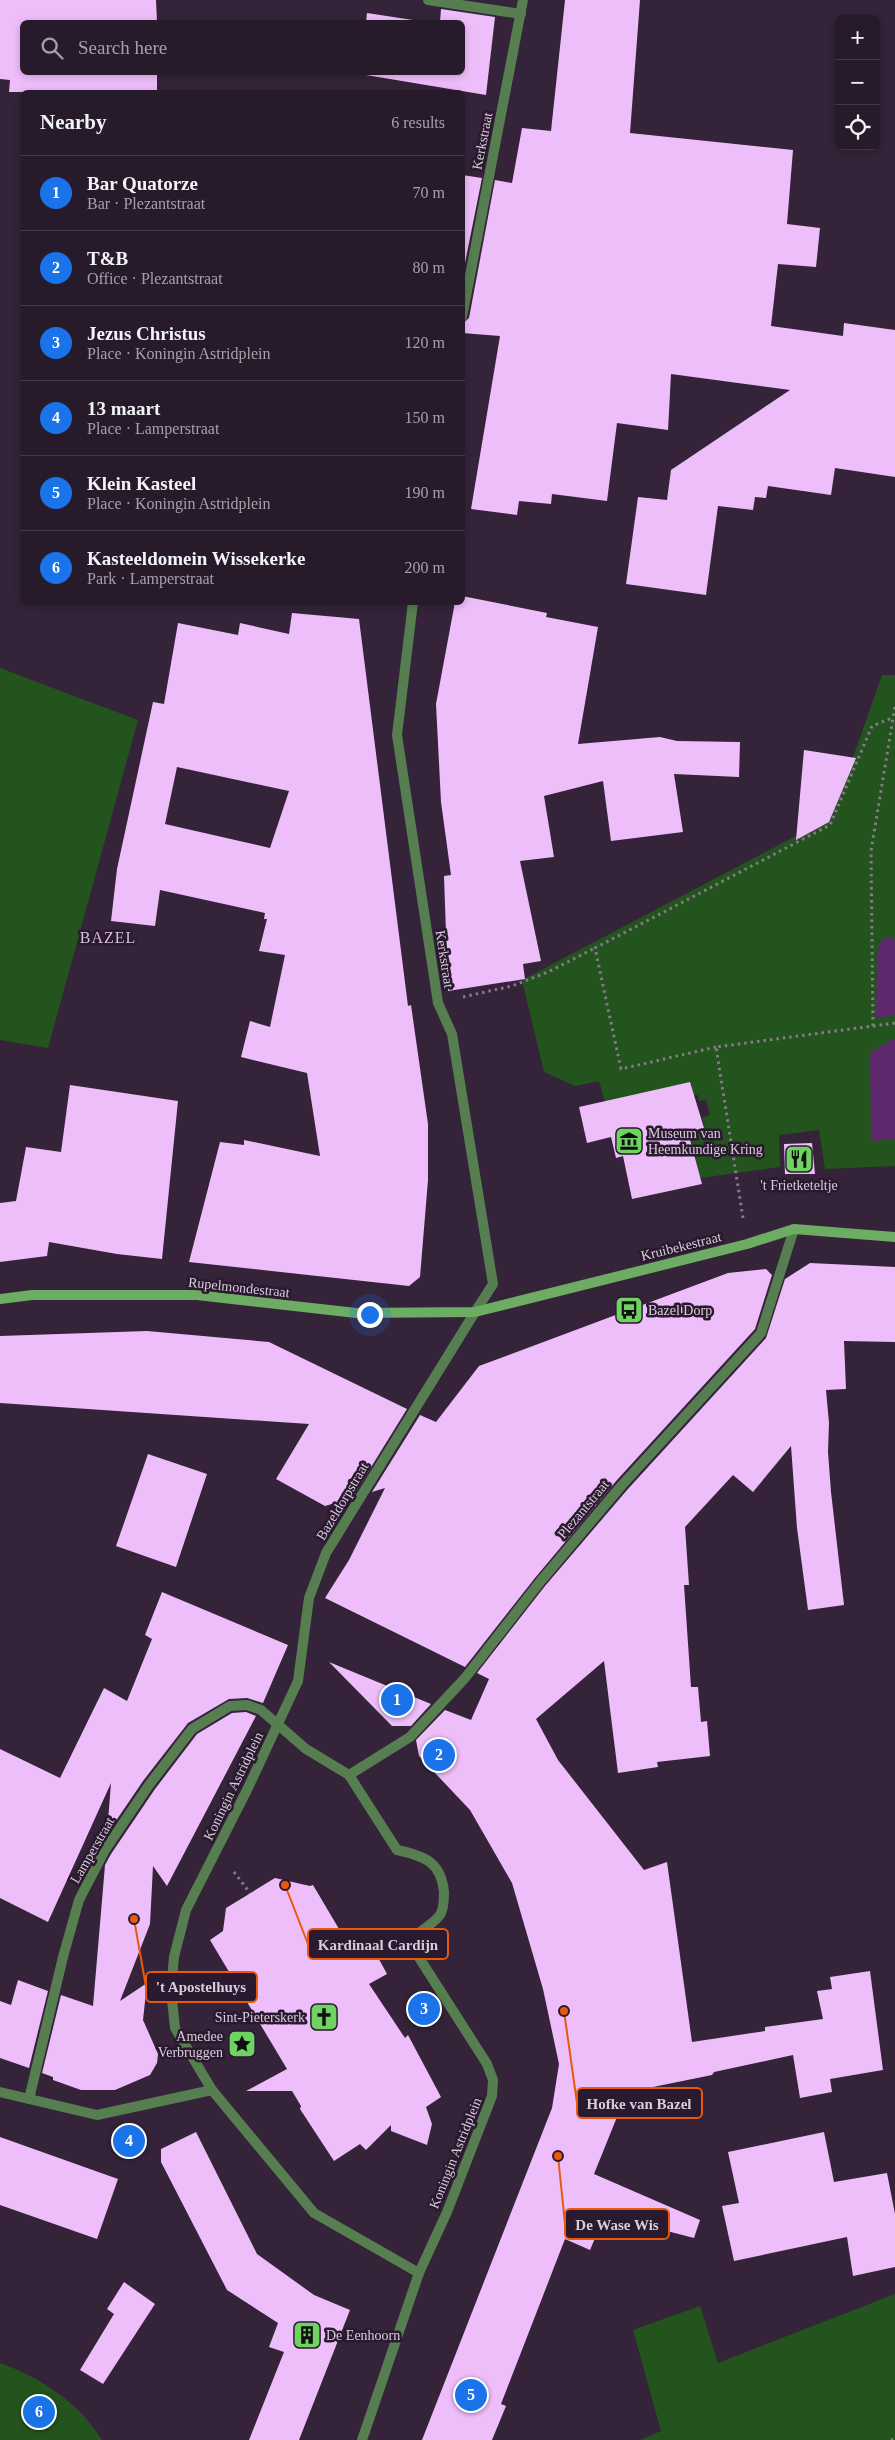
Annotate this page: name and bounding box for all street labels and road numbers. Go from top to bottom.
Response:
street label: Kerkstraat [470,111,495,171]
street label: Kerkstraat [433,929,456,989]
street label: Kruibekestraat [639,1229,723,1264]
street label: Rupelmondestraat [188,1275,290,1300]
street label: Bazeldorpstraat [313,1460,372,1543]
street label: Plezantstraat [555,1477,612,1542]
street label: Koningin Astridplein [201,1730,266,1843]
street label: Lamperstraat [67,1814,117,1886]
street label: Koningin Astridplein [426,2095,485,2211]

